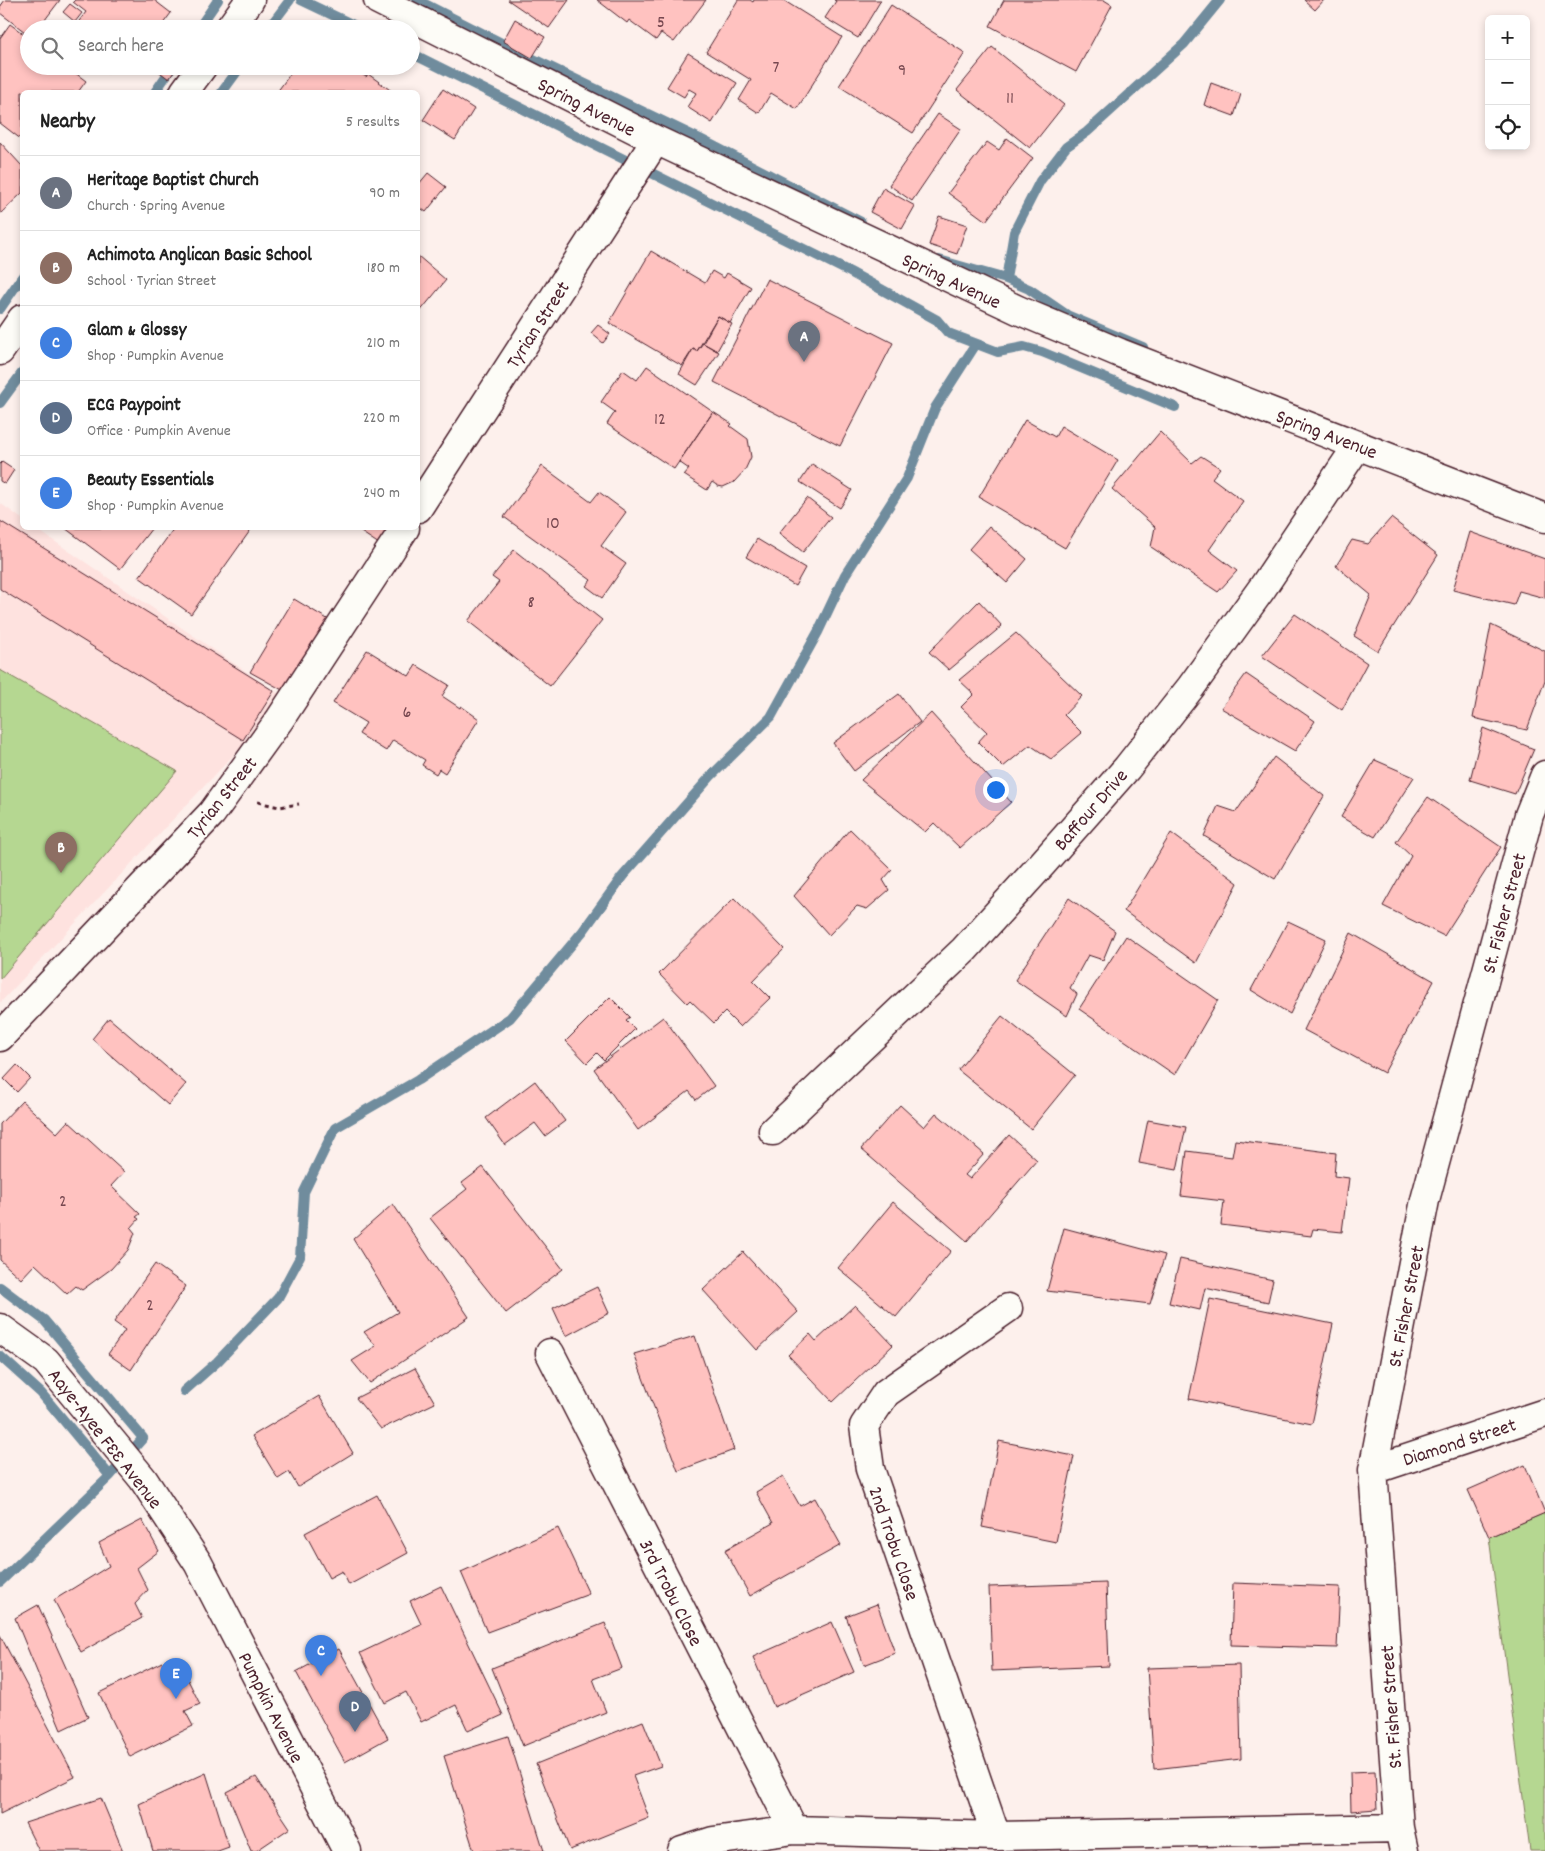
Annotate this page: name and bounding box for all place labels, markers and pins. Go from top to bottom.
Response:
pin: A [788,321,820,362]
pin: B [45,832,77,873]
pin: C [305,1635,337,1676]
pin: E [160,1658,192,1699]
pin: D [339,1691,371,1732]

